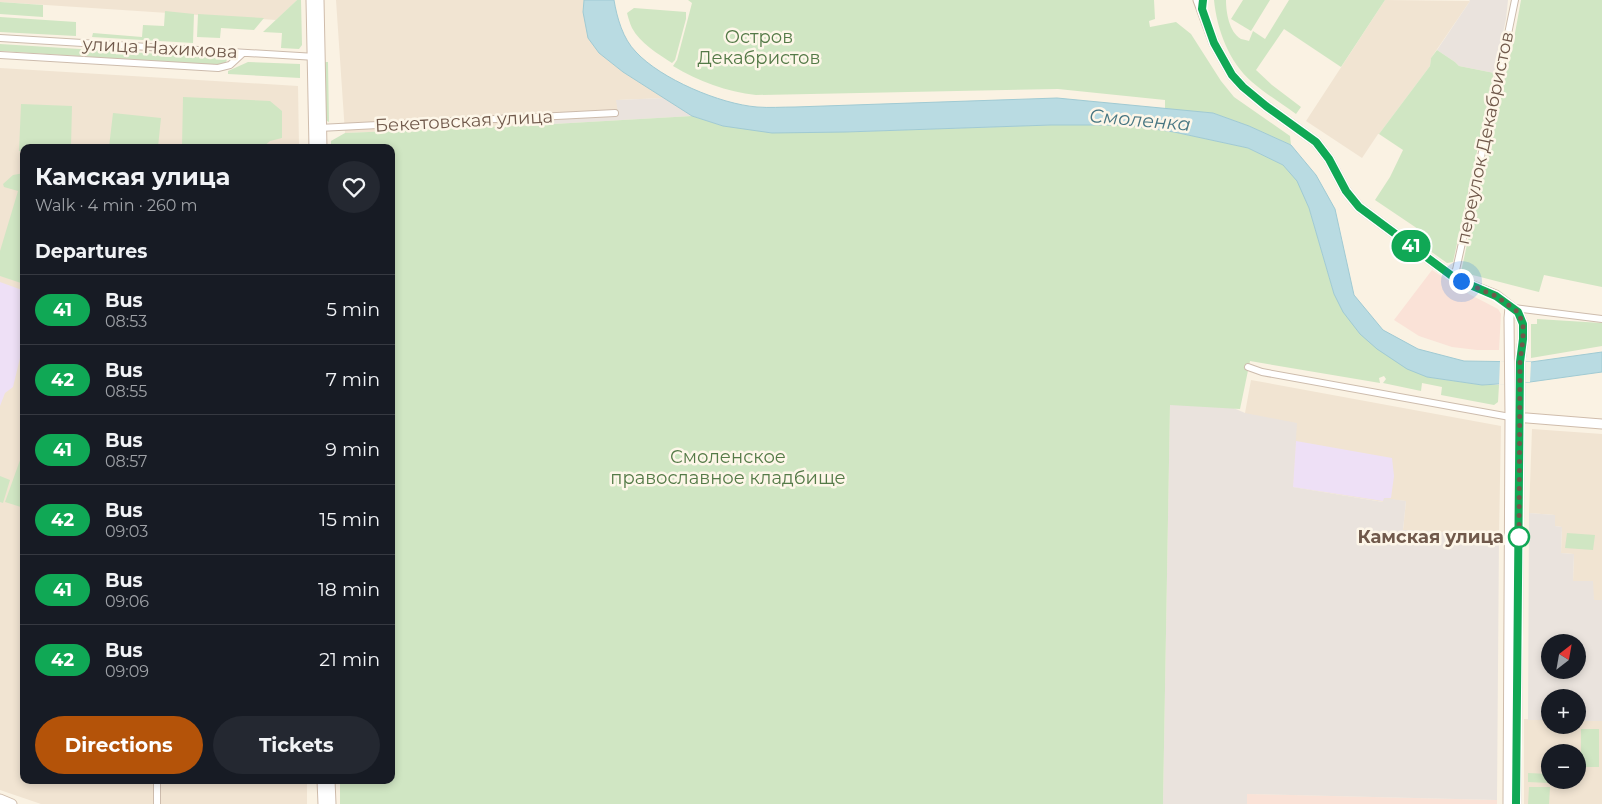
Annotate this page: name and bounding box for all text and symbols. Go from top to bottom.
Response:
park label: Остров Декабристов [698,26,820,69]
street label: переулок Декабристов [1452,30,1518,246]
street label: улица Нахимова [81,33,238,63]
water label: Смоленка [1088,104,1192,136]
street label: Бекетовская улица [374,105,554,137]
button: heart [328,161,380,213]
text: Камская улица [35,162,230,191]
text: Walk · 4 min · 260 m [35,196,197,215]
line badge: 41 [1388,230,1434,262]
text: 41 [1401,235,1421,257]
text: Departures [35,240,147,263]
your location [1449,269,1474,294]
text: Bus [105,289,143,312]
text: 5 min [326,298,380,321]
text: 41 [53,299,72,321]
text: 08:53 [105,312,147,331]
text: Bus [105,359,143,382]
text: 7 min [326,368,380,391]
text: 42 [51,369,74,391]
text: 08:55 [105,382,147,401]
text: Bus [105,429,143,452]
text: 9 min [325,438,380,461]
text: 41 [53,439,72,461]
park label: Смоленское православное кладбище [610,446,846,489]
text: 08:57 [105,452,147,471]
text: Bus [105,499,143,522]
text: 15 min [319,508,380,531]
text: 42 [51,509,74,531]
text: 09:03 [105,522,148,541]
place label: Камская улица [1358,526,1504,548]
marker: Камская улица [1508,526,1530,548]
text: Bus [105,569,143,592]
text: 18 min [318,578,380,601]
text: 41 [53,579,72,601]
text: 09:06 [105,592,149,611]
north arrow [1541,634,1586,679]
map controls [1541,634,1586,789]
text: Bus [105,639,143,662]
text: 21 min [319,648,380,671]
text: 42 [51,649,74,671]
text: 09:09 [105,662,149,681]
button: + [1541,689,1586,734]
button: Directions [35,716,203,774]
button: Tickets [213,716,380,774]
button: − [1541,744,1586,789]

